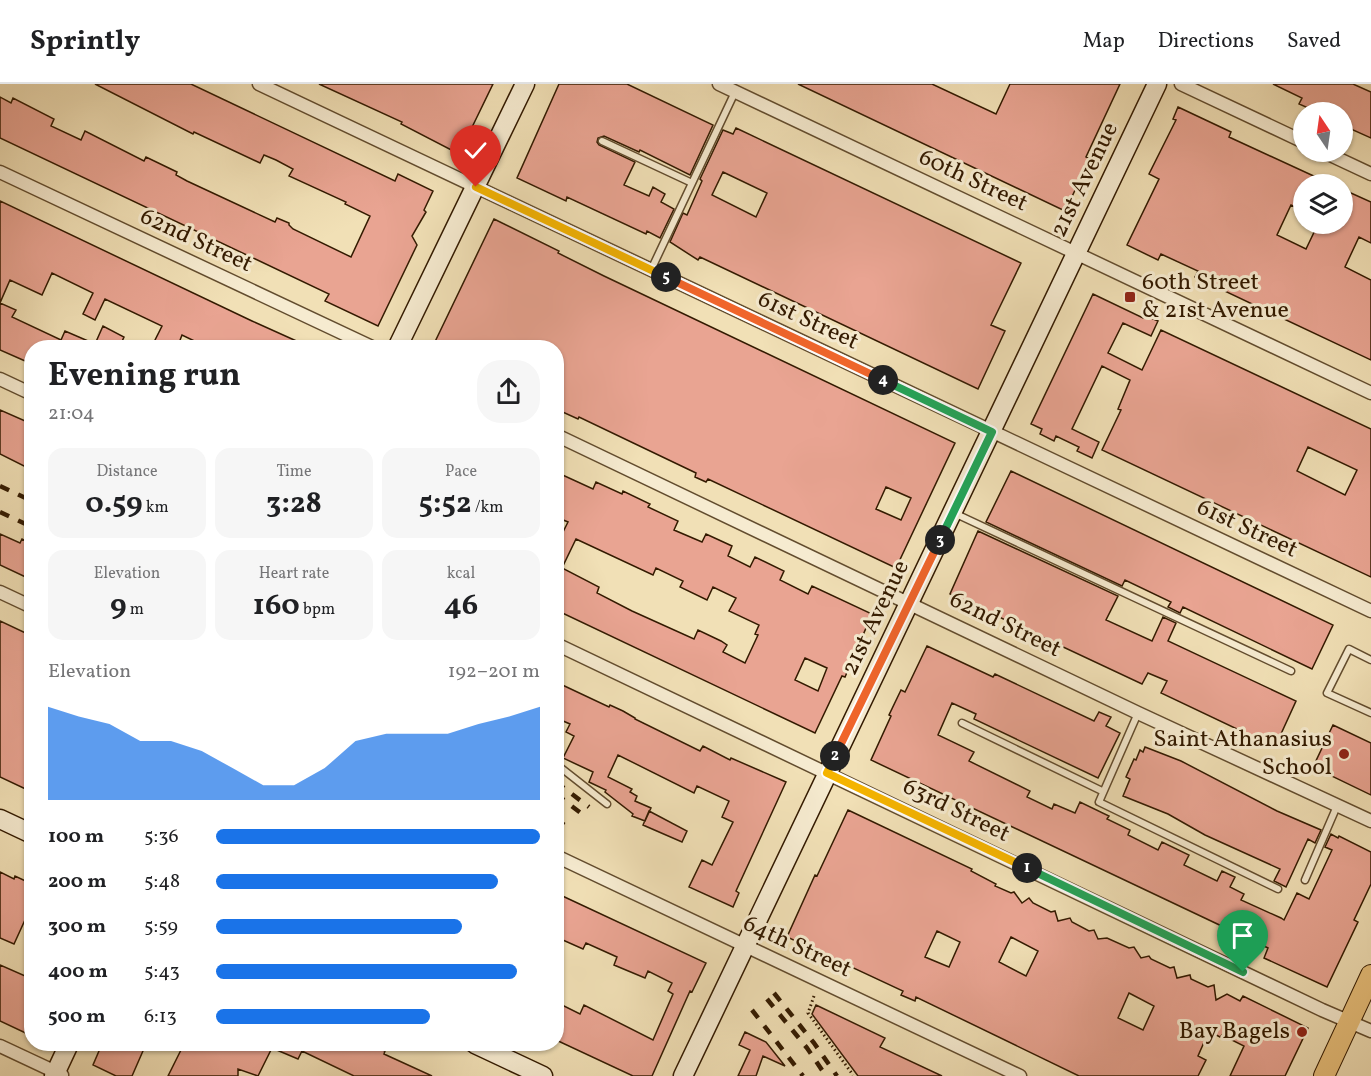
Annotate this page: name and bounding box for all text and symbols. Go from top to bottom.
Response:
text: Sprintly [30,22,140,61]
text: Map [1083,27,1125,56]
text: Directions [1158,27,1254,56]
text: Saved [1287,27,1341,56]
north arrow [1293,102,1353,162]
map controls [1293,102,1353,234]
street label: 21st Avenue [1042,117,1128,243]
pin [450,125,501,187]
icon: check [459,134,492,167]
street label: 60th Street [913,141,1033,221]
button: layers [1293,174,1353,234]
street label: 62nd Street [134,200,258,282]
pin: 5 [651,262,681,292]
text: 5 [662,266,670,288]
place label: 60th Street & 21st Avenue [1142,266,1289,328]
street label: 61st Street [752,283,864,359]
marker: 60th Street & 21st Avenue [1123,290,1137,304]
text: Evening run [48,354,241,400]
button: share [477,360,540,423]
pin: 4 [868,365,898,395]
text: 4 [878,369,888,391]
text: 21:04 [48,400,95,428]
text: Distance [96,461,158,483]
text: Time [276,461,312,483]
text: Pace [445,461,477,483]
text: 0.59 [85,483,143,525]
text: 3:28 [266,483,322,525]
text: 5:52 [419,483,472,525]
street label: 61st Street [1191,491,1303,567]
text: km [143,497,169,519]
text: /km [472,497,503,519]
pin: 3 [925,525,955,555]
text: 3 [936,529,944,551]
street label: 21st Avenue [833,555,919,681]
text: Elevation [94,563,160,585]
text: Heart rate [259,563,329,585]
text: kcal [447,563,475,585]
street label: 62nd Street [943,583,1067,667]
text: 9 [110,585,127,627]
text: 160 [253,585,300,627]
text: 46 [444,585,478,627]
text: m [127,599,144,621]
text: bpm [300,599,335,621]
text: Elevation [48,658,131,686]
text: 192–201 m [448,658,540,686]
place label: Saint Athanasius School [1153,723,1332,785]
pin: 2 [820,741,850,771]
text: 2 [831,745,839,767]
marker: Saint Athanasius School [1337,747,1351,761]
street label: 63rd Street [897,770,1015,852]
text: 100 m [48,823,104,851]
text: 5:36 [144,823,179,851]
pin: 1 [1012,853,1042,883]
text: 1 [1024,857,1030,879]
text: 200 m [48,868,106,896]
text: 5:48 [144,868,180,896]
street label: 64th Street [737,907,857,987]
pin [1217,910,1268,972]
text: 300 m [48,913,106,941]
text: 5:59 [144,913,178,941]
icon: arrive [1226,919,1259,952]
text: 400 m [48,958,108,986]
text: 5:43 [144,958,180,986]
text: 500 m [48,1003,106,1031]
text: 6:13 [144,1003,177,1031]
place label: Bay Bagels [1179,1015,1290,1049]
marker: Bay Bagels [1295,1025,1309,1039]

